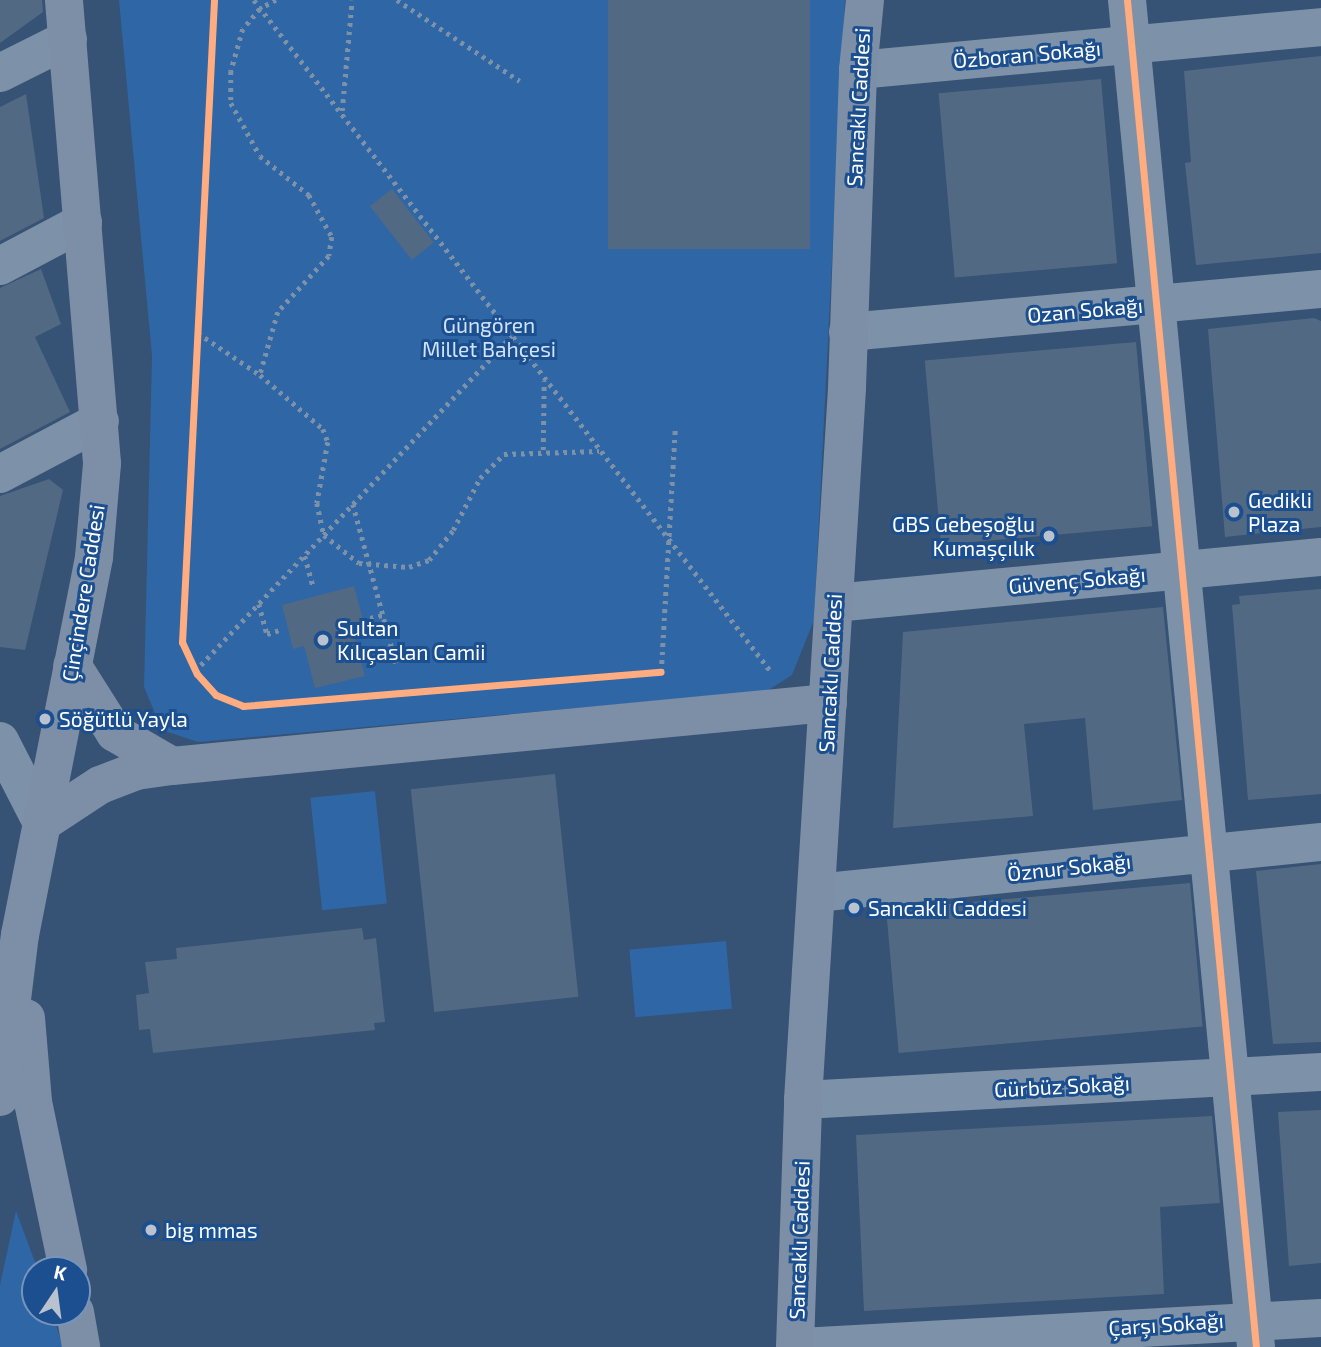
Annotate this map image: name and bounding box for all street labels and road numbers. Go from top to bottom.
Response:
street label: Sancaklı Caddesi [841,27,875,187]
street label: Özboran Sokağı [952,35,1102,73]
street label: Ozan Sokağı [1026,292,1144,328]
street label: Çinçindere Caddesi [57,503,109,683]
street label: Güvenç Sokağı [1007,561,1147,599]
street label: Sancaklı Caddesi [813,593,847,753]
street label: Öznur Sokağı [1006,848,1132,886]
street label: Gürbüz Sokağı [994,1070,1130,1102]
street label: Sancaklı Caddesi [784,1160,814,1320]
street label: Çarşı Sokağı [1108,1307,1224,1341]

